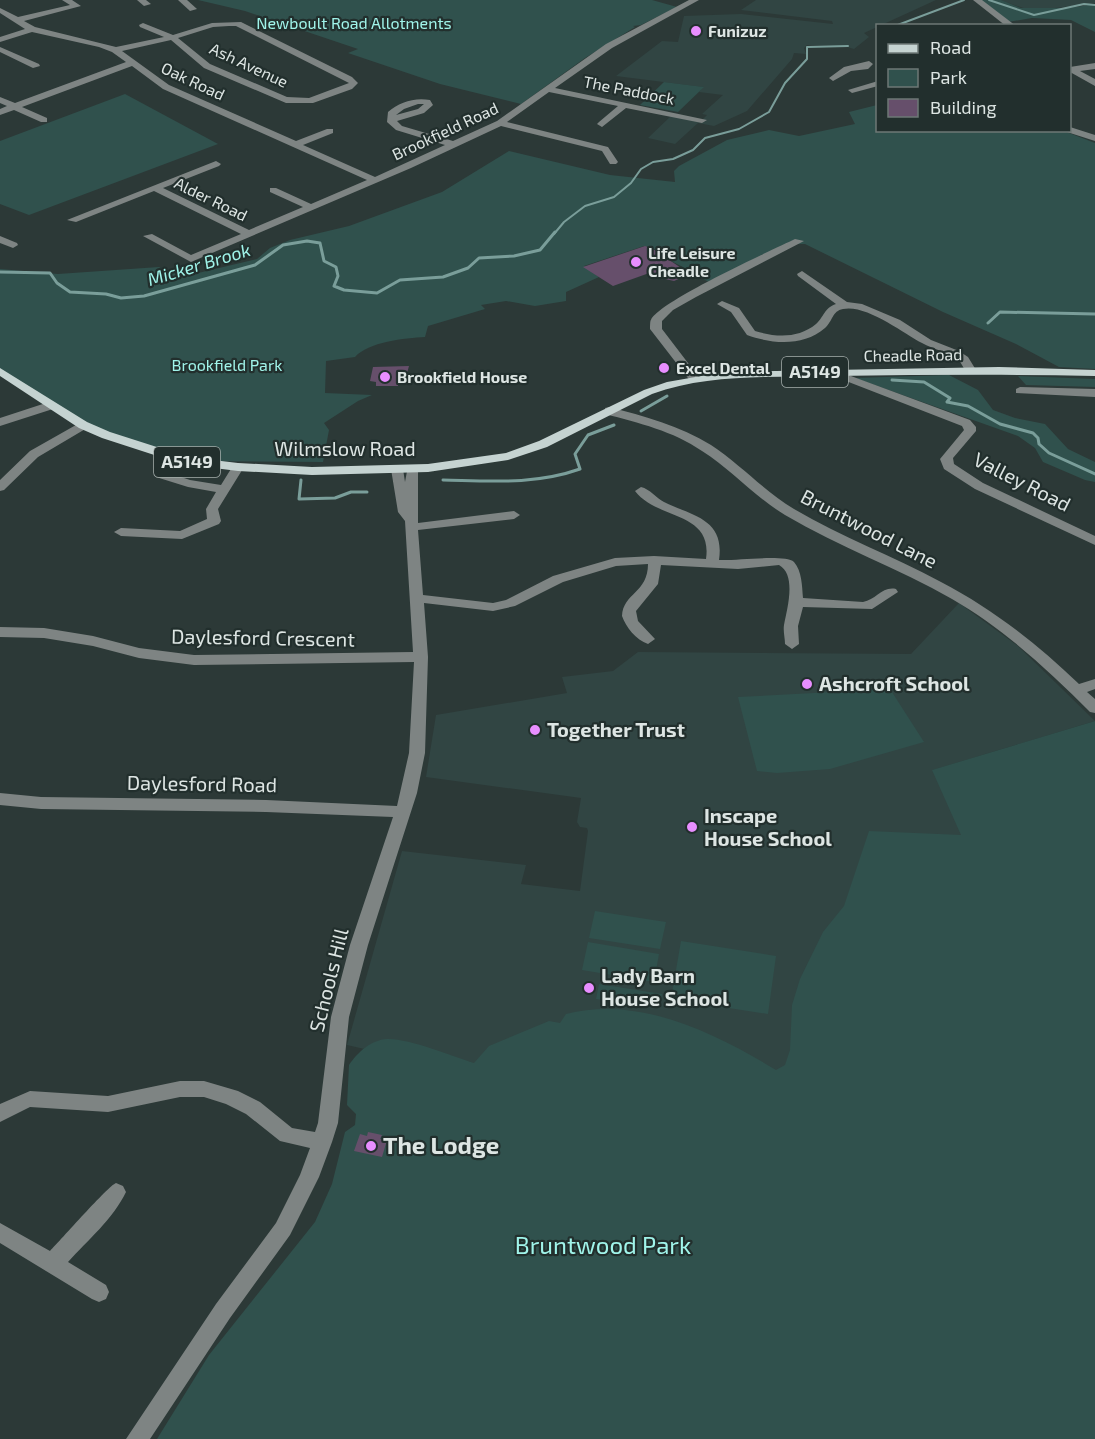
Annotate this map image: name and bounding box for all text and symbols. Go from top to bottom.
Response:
park label: Newboult Road Allotments [256,13,452,32]
place label: Funizuz [708,21,767,40]
marker: Funizuz [689,24,703,38]
legend [876,24,1071,132]
text: Road [930,36,971,58]
street label: Ash Avenue [207,38,291,91]
street label: Oak Road [158,58,228,103]
text: Park [930,66,967,88]
street label: The Paddock [582,71,676,108]
text: Building [930,96,997,118]
street label: Brookfield Road [389,98,501,163]
street label: Alder Road [172,173,251,224]
water label: Micker Brook [145,238,253,290]
place label: Life Leisure Cheadle [648,243,736,280]
marker: Life Leisure Cheadle [629,255,643,269]
street label: Cheadle Road [863,344,963,365]
park label: Brookfield Park [172,355,282,374]
road number: A5149 [782,357,848,387]
place label: Excel Dental [676,358,771,377]
marker: Excel Dental [657,361,671,375]
place label: Brookfield House [397,367,527,386]
marker: Brookfield House [378,370,392,384]
street label: Wilmslow Road [274,436,416,460]
street label: Valley Road [970,446,1075,516]
road number: A5149 [154,447,220,477]
street label: Bruntwood Lane [797,483,942,573]
street label: Daylesford Crescent [171,623,356,651]
place label: Ashcroft School [819,671,970,695]
marker: Ashcroft School [800,677,814,691]
place label: Together Trust [547,717,685,741]
marker: Together Trust [528,723,542,737]
street label: Daylesford Road [127,770,277,796]
place label: Inscape House School [704,803,832,850]
marker: Inscape House School [685,820,699,834]
street label: Schools Hill [304,925,353,1034]
place label: Lady Barn House School [601,963,729,1010]
marker: Lady Barn House School [582,981,596,995]
place label: The Lodge [383,1130,499,1159]
marker: The Lodge [364,1139,378,1153]
park label: Bruntwood Park [515,1230,691,1259]

